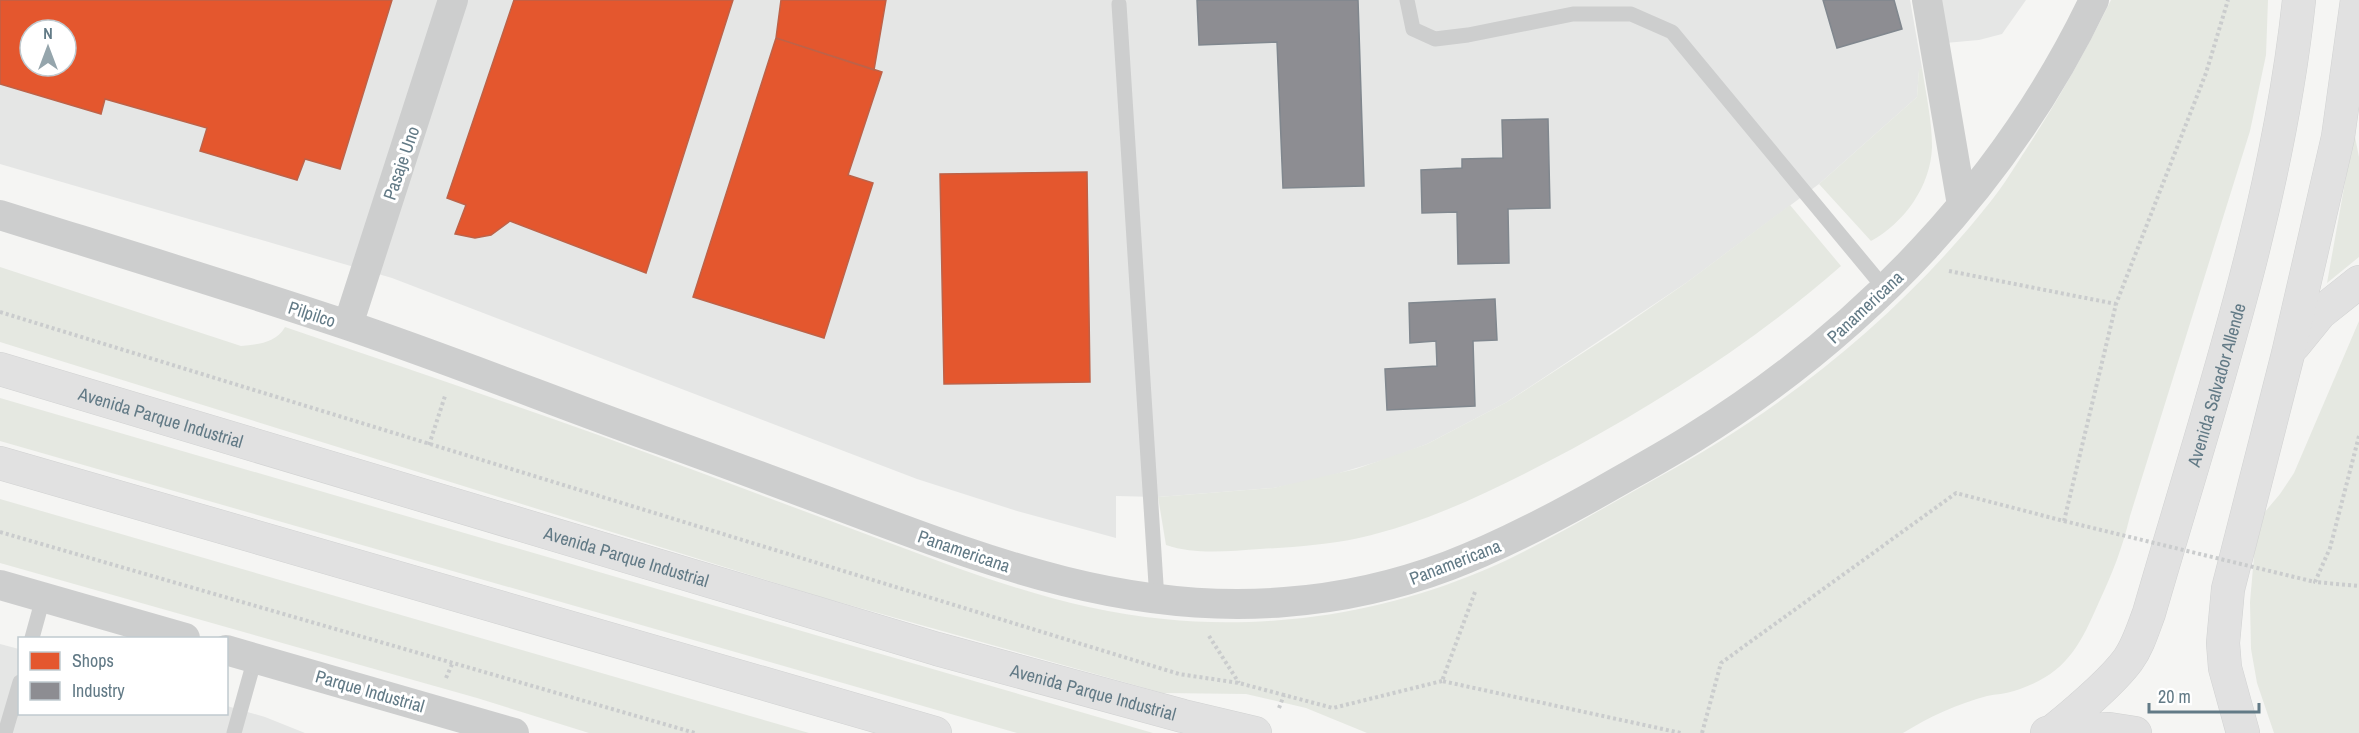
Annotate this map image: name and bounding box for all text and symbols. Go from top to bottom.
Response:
north arrow [18,18,78,78]
text: N [43,22,53,44]
street label: Pasaje Uno [377,123,425,203]
street label: Panamericana [1821,265,1909,349]
street label: Pilpilco [285,295,339,333]
street label: Avenida Salvador Allende [2180,300,2251,470]
street label: Avenida Parque Industrial [75,380,246,454]
street label: Avenida Parque Industrial [540,520,712,593]
street label: Panamericana [915,524,1013,578]
street label: Panamericana [1406,533,1504,591]
legend [18,637,228,715]
text: Shops [72,648,114,673]
street label: Avenida Parque Industrial [1007,657,1179,726]
street label: Parque Industrial [313,663,427,719]
scale bar [2149,676,2258,714]
text: Industry [72,678,125,703]
text: 20 m [2158,684,2191,709]

